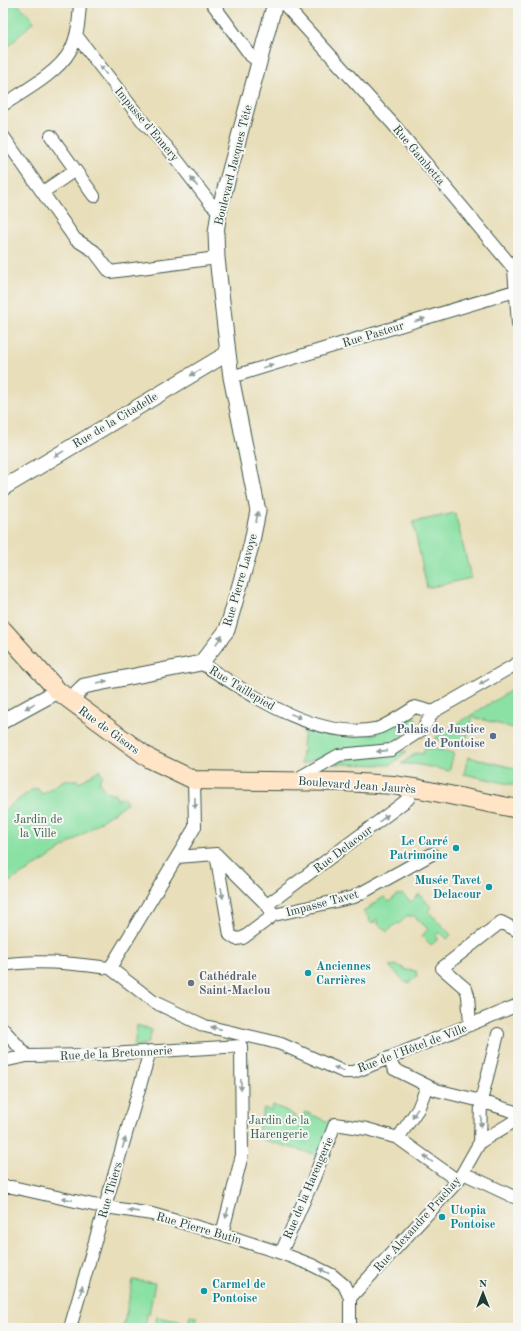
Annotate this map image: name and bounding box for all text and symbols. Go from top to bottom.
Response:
one-way arrow [99,65,107,76]
street label: Impasse d'Ennery [112,85,181,165]
street label: Boulevard Jacques Tête [213,103,255,227]
street label: Rue Gambetta [390,123,447,188]
one-way arrow [190,177,198,187]
one-way arrow [414,317,426,323]
street label: Rue Pasteur [341,320,406,350]
one-way arrow [263,363,275,369]
one-way arrow [189,370,200,377]
street label: Rue de la Citadelle [71,391,160,451]
one-way arrow [53,451,65,458]
one-way arrow [254,510,260,523]
street label: Rue Pierre Lavoye [222,532,260,628]
one-way arrow [215,634,223,645]
street label: Rue Taillepied [207,665,276,713]
one-way arrow [96,679,108,685]
one-way arrow [478,679,490,686]
one-way arrow [25,703,36,710]
street label: Rue de Gisors [76,705,141,757]
one-way arrow [290,714,302,720]
place label: Palais de Justice de Pontoise [396,724,485,750]
marker: Palais de Justice de Pontoise [488,731,498,741]
one-way arrow [376,748,388,754]
street label: Boulevard Jean Jaurès [298,776,416,796]
one-way arrow [192,797,198,810]
one-way arrow [378,813,389,822]
park label: Jardin de la Ville [14,814,63,840]
street label: Rue Delacour [312,824,375,876]
place label: Le Carré Patrimoine [389,836,448,862]
marker: Le Carré Patrimoine [451,843,461,853]
place label: Musée Tavet Delacour [415,875,482,901]
marker: Musée Tavet Delacour [484,882,494,892]
one-way arrow [219,887,225,899]
street label: Impasse Tavet [285,889,360,919]
place label: Anciennes Carrières [316,961,371,987]
marker: Anciennes Carrières [303,968,313,978]
place label: Cathédrale Saint-Maclou [199,971,271,997]
marker: Cathédrale Saint-Maclou [186,978,196,988]
street label: Rue de l'Hôtel de Ville [356,1022,469,1075]
one-way arrow [210,1025,222,1031]
street label: Rue de la Bretonnerie [60,1045,173,1063]
one-way arrow [332,1066,344,1072]
one-way arrow [238,1079,244,1092]
one-way arrow [411,1108,419,1119]
park label: Jardin de la Harengerie [249,1115,310,1141]
one-way arrow [477,1116,484,1128]
street label: Rue de la Harengerie [282,1135,336,1241]
one-way arrow [121,1137,127,1149]
one-way arrow [423,1155,433,1163]
street label: Rue Thiers [97,1161,125,1220]
street label: Rue Alexandre Prachay [372,1174,464,1275]
one-way arrow [60,1196,73,1202]
place label: Utopia Pontoise [450,1205,496,1231]
one-way arrow [224,1207,230,1219]
one-way arrow [127,1208,140,1214]
street label: Rue Pierre Butin [155,1211,243,1247]
marker: Utopia Pontoise [437,1212,447,1222]
one-way arrow [318,1267,330,1274]
north arrow [463,1273,503,1313]
place label: Carmel de Pontoise [212,1279,266,1305]
text: N [479,1279,488,1290]
one-way arrow [78,1284,84,1296]
marker: Carmel de Pontoise [199,1286,209,1296]

